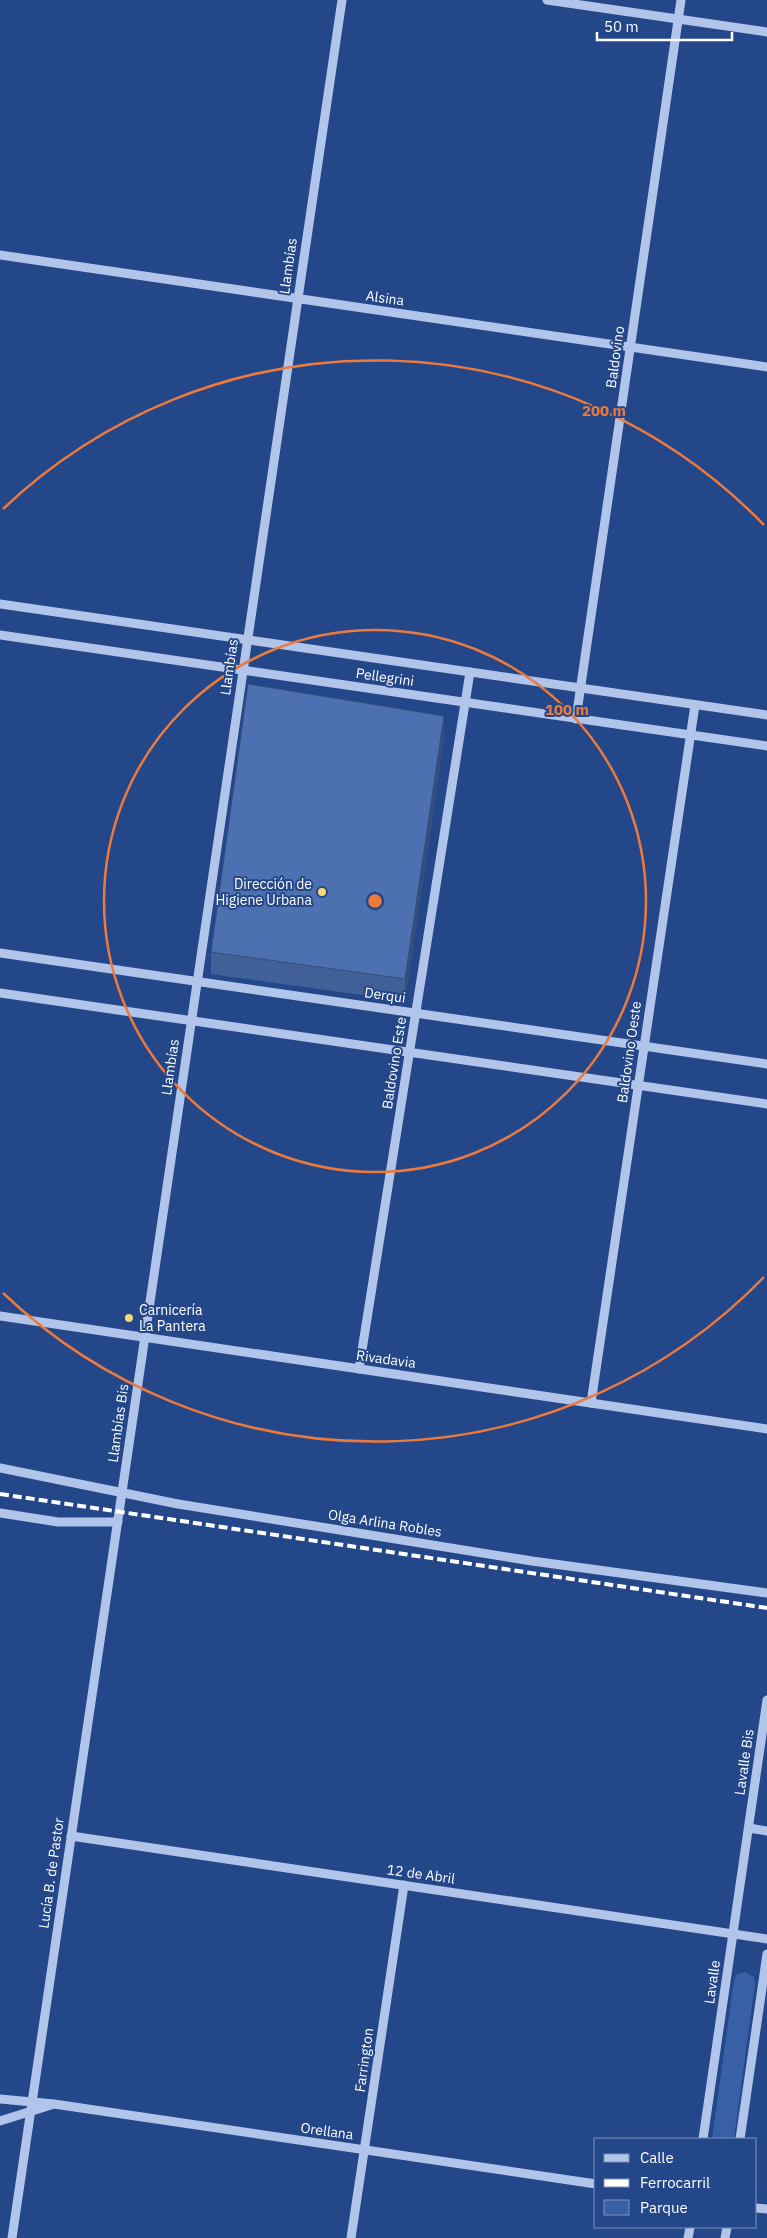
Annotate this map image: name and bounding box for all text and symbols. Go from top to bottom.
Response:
scale bar [597,10,732,42]
text: 50 m [604,17,639,36]
street label: Llambías [275,237,301,295]
street label: Alsina [365,286,406,310]
street label: Baldovino [602,325,628,389]
text: 200 m [582,401,626,420]
street label: Llambías [216,638,242,696]
street label: Pellegrini [355,664,415,690]
text: 100 m [545,700,589,719]
place label: Dirección de Higiene Urbana [215,875,313,909]
marker: Dirección de Higiene Urbana [316,886,328,898]
centre of rings [366,892,384,910]
street label: Derqui [363,983,407,1007]
street label: Baldovino Oeste [613,1000,645,1104]
street label: Baldovino Este [378,1015,410,1110]
street label: Llambías [157,1038,183,1096]
place label: Carnicería La Pantera [139,1301,206,1335]
marker: Carnicería La Pantera [123,1312,135,1324]
street label: Rivadavia [355,1346,418,1372]
street label: Llambías Bis [104,1382,132,1463]
street label: Olga Arlina Robles [327,1505,443,1541]
street label: Lavalle Bis [730,1728,758,1796]
street label: Lucía B. de Pastor [34,1816,68,1930]
street label: 12 de Abril [386,1860,456,1888]
street label: Lavalle [700,1959,724,2005]
street label: Farrington [351,2027,377,2093]
street label: Orellana [299,2118,355,2144]
legend [594,2138,757,2228]
text: Calle [640,2148,674,2167]
text: Ferrocarril [640,2173,710,2192]
text: Parque [640,2198,688,2217]

